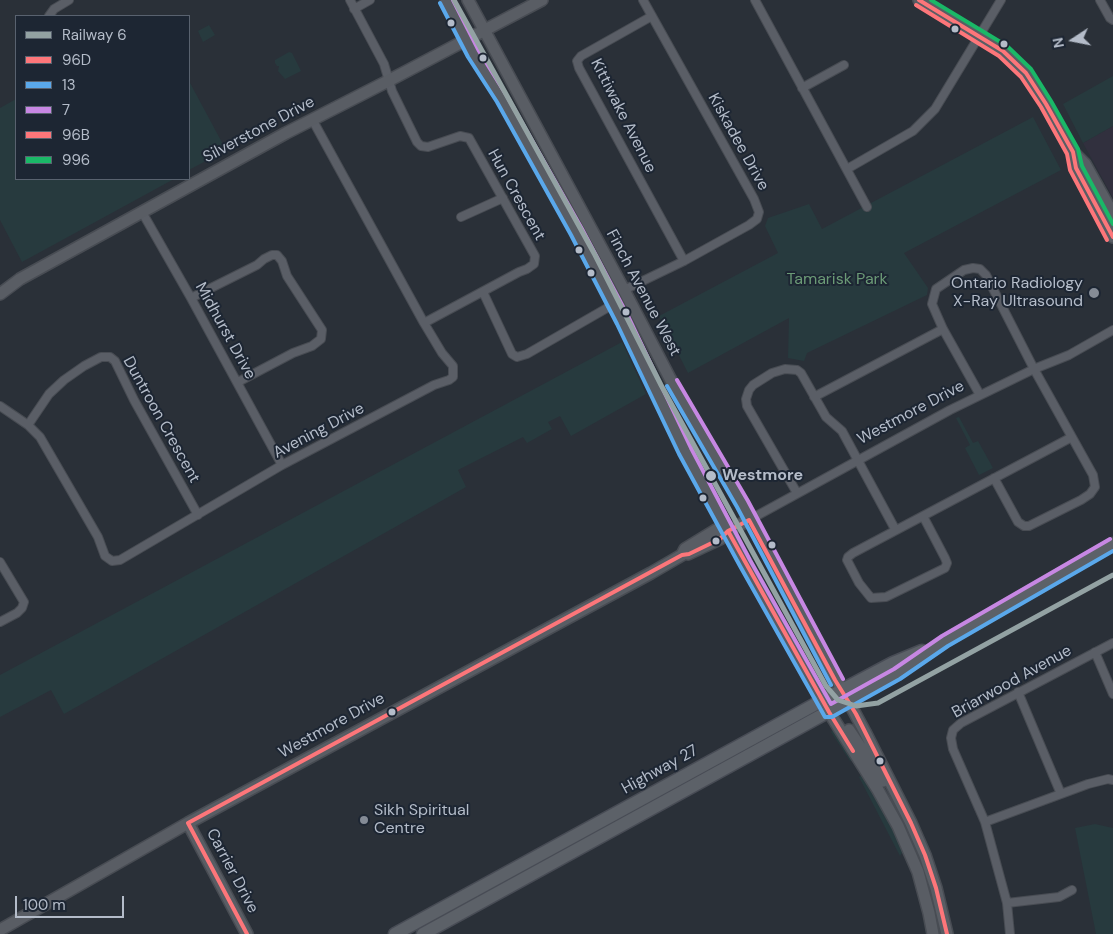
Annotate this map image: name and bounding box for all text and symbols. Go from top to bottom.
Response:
legend [15,15,190,180]
north arrow [1048,15,1098,65]
unlabelled marker [446,18,456,28]
unlabelled marker [950,24,960,34]
text: Railway 6 [62,25,127,45]
text: N [1048,36,1068,50]
unlabelled marker [999,39,1009,49]
text: 96D [62,50,91,70]
unlabelled marker [478,53,488,63]
street label: Kittiwake Avenue [586,56,660,176]
text: 13 [62,75,76,95]
street label: Kiskadee Drive [703,90,773,194]
street label: Silverstone Drive [200,93,318,167]
text: 7 [62,100,70,120]
text: 96B [62,125,90,145]
street label: Hun Crescent [483,146,549,244]
text: 996 [62,150,90,170]
street label: Finch Avenue West [602,226,684,360]
unlabelled marker [574,245,584,255]
unlabelled marker [586,268,596,278]
park label: Tamarisk Park [786,270,888,290]
place label: Ontario Radiology X-Ray Ultrasound [951,274,1083,312]
street label: Midhurst Drive [190,279,260,383]
marker: Ontario Radiology X-Ray Ultrasound [1087,286,1101,300]
unlabelled marker [621,307,631,317]
street label: Duntroon Crescent [118,353,204,487]
street label: Westmore Drive [854,377,968,449]
street label: Avening Drive [270,399,368,463]
place label: Westmore [722,466,803,486]
marker: Westmore [704,469,718,483]
unlabelled marker [698,493,708,503]
unlabelled marker [711,536,721,546]
unlabelled marker [767,540,777,550]
street label: Briarwood Avenue [949,641,1075,723]
street label: Westmore Drive [276,689,388,763]
unlabelled marker [387,707,397,717]
street label: Highway 27 [619,741,701,799]
unlabelled marker [875,756,885,766]
place label: Sikh Spiritual Centre [374,801,469,839]
marker: Sikh Spiritual Centre [358,814,370,826]
street label: Carrier Drive [202,825,262,917]
scale bar [18,886,126,918]
text: 100 m [23,895,66,915]

